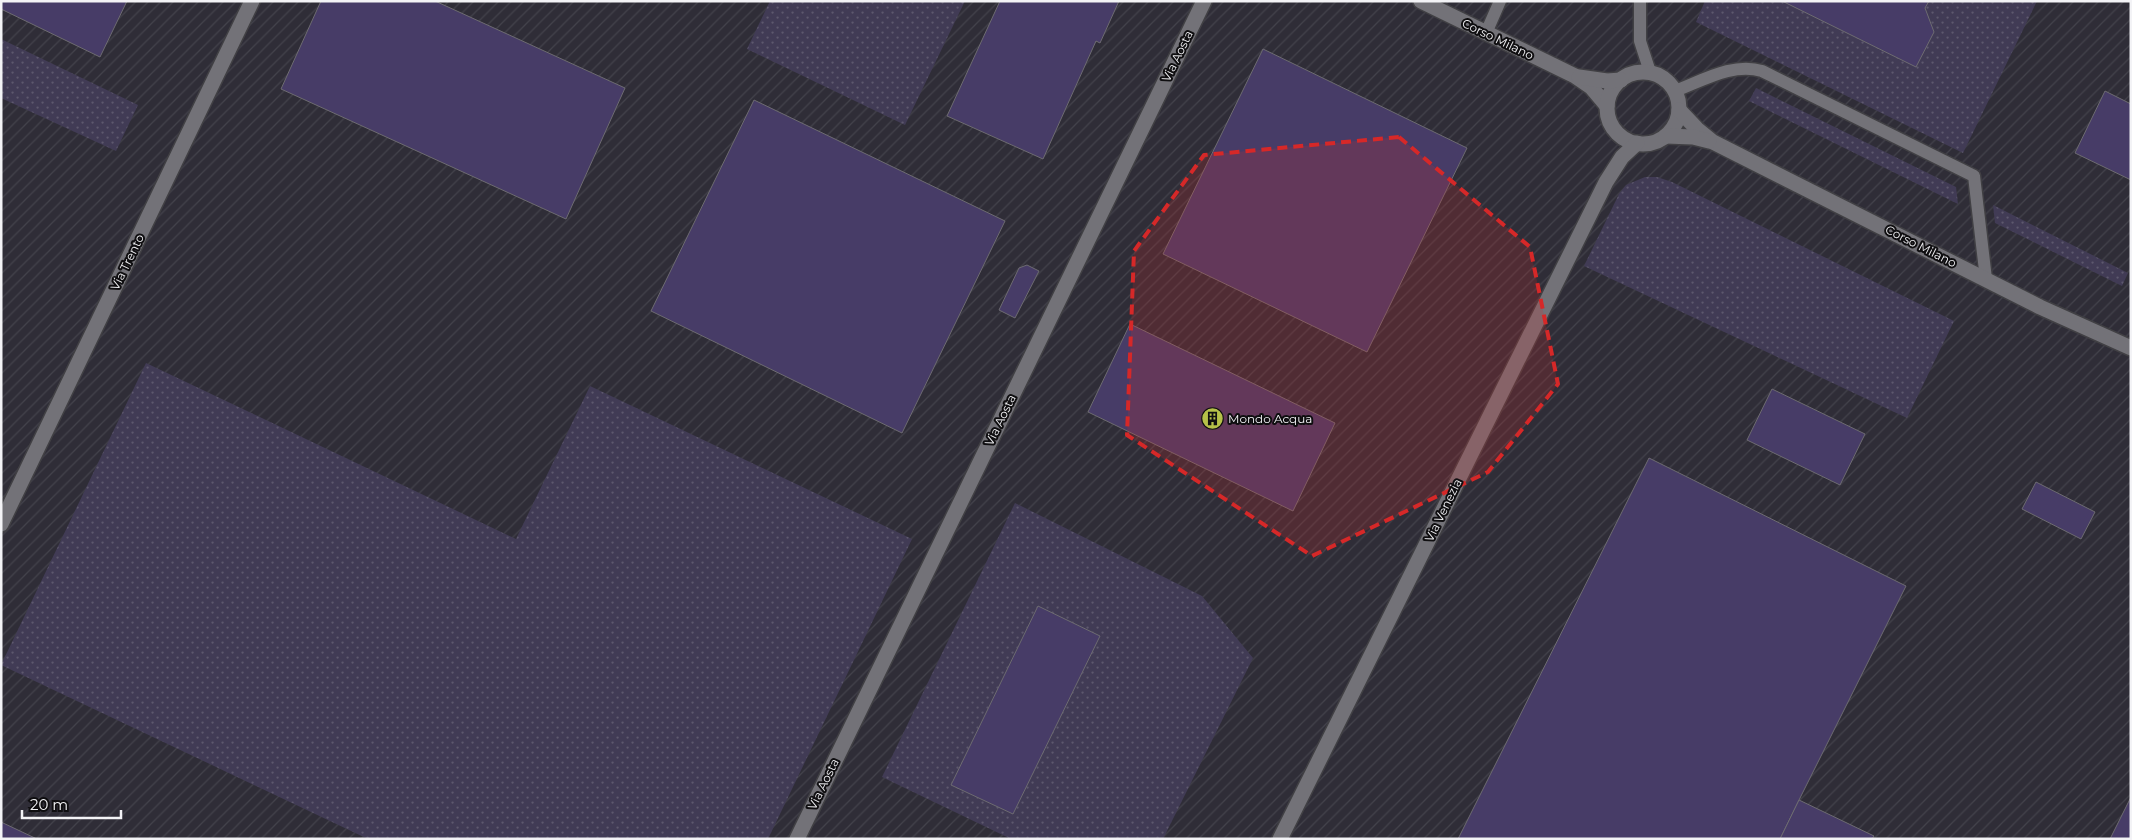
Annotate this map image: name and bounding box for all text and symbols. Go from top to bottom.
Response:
street label: Corso Milano [1460,15,1536,63]
street label: Via Aosta [1158,28,1196,84]
street label: Corso Milano [1883,222,1959,270]
street label: Via Trento [107,232,147,292]
street label: Via Aosta [981,392,1019,448]
building icon: Mondo Acqua [1200,406,1224,430]
place label: Mondo Acqua [1228,411,1312,426]
street label: Via Venezia [1421,476,1465,544]
street label: Via Aosta [804,756,842,812]
scale bar [22,788,121,820]
text: 20 m [30,795,68,814]

